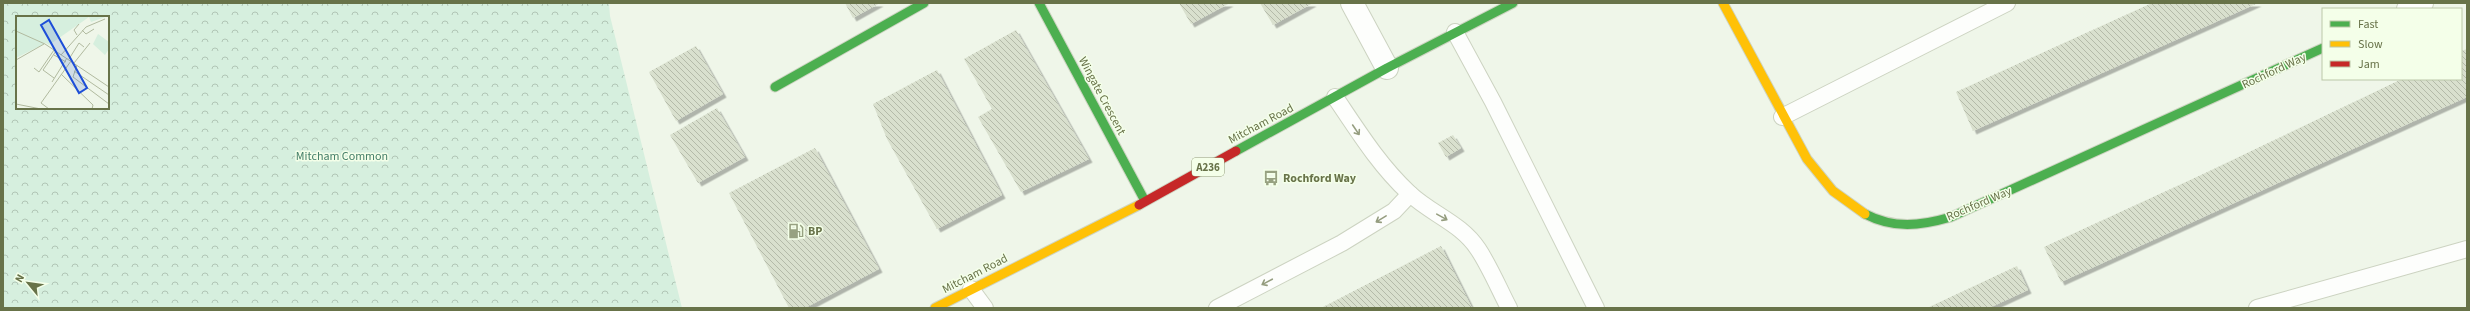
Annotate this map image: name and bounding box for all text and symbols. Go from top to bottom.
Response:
legend [2322,8,2462,80]
inset map [16,16,109,109]
text: Fast [2358,16,2378,33]
text: Slow [2358,36,2383,53]
street label: Rochford Way [2239,49,2309,93]
street label: Wingate Crescent [1074,54,1130,138]
text: Jam [2358,56,2380,73]
street label: Mitcham Road [1225,100,1297,148]
one-way arrow [1352,124,1361,135]
park label: Mitcham Common [296,148,388,165]
road number: A236 [1192,158,1224,176]
bus stop icon: Rochford Way [1262,169,1280,187]
place label: Rochford Way [1283,170,1357,187]
street label: Rochford Way [1944,183,2014,225]
one-way arrow [1436,213,1448,221]
one-way arrow [1375,216,1387,224]
fuel station icon: BP [787,222,805,240]
place label: BP [808,223,822,240]
street label: Mitcham Road [939,250,1011,298]
north arrow [8,263,48,303]
text: N [11,272,28,285]
one-way arrow [1261,279,1273,286]

